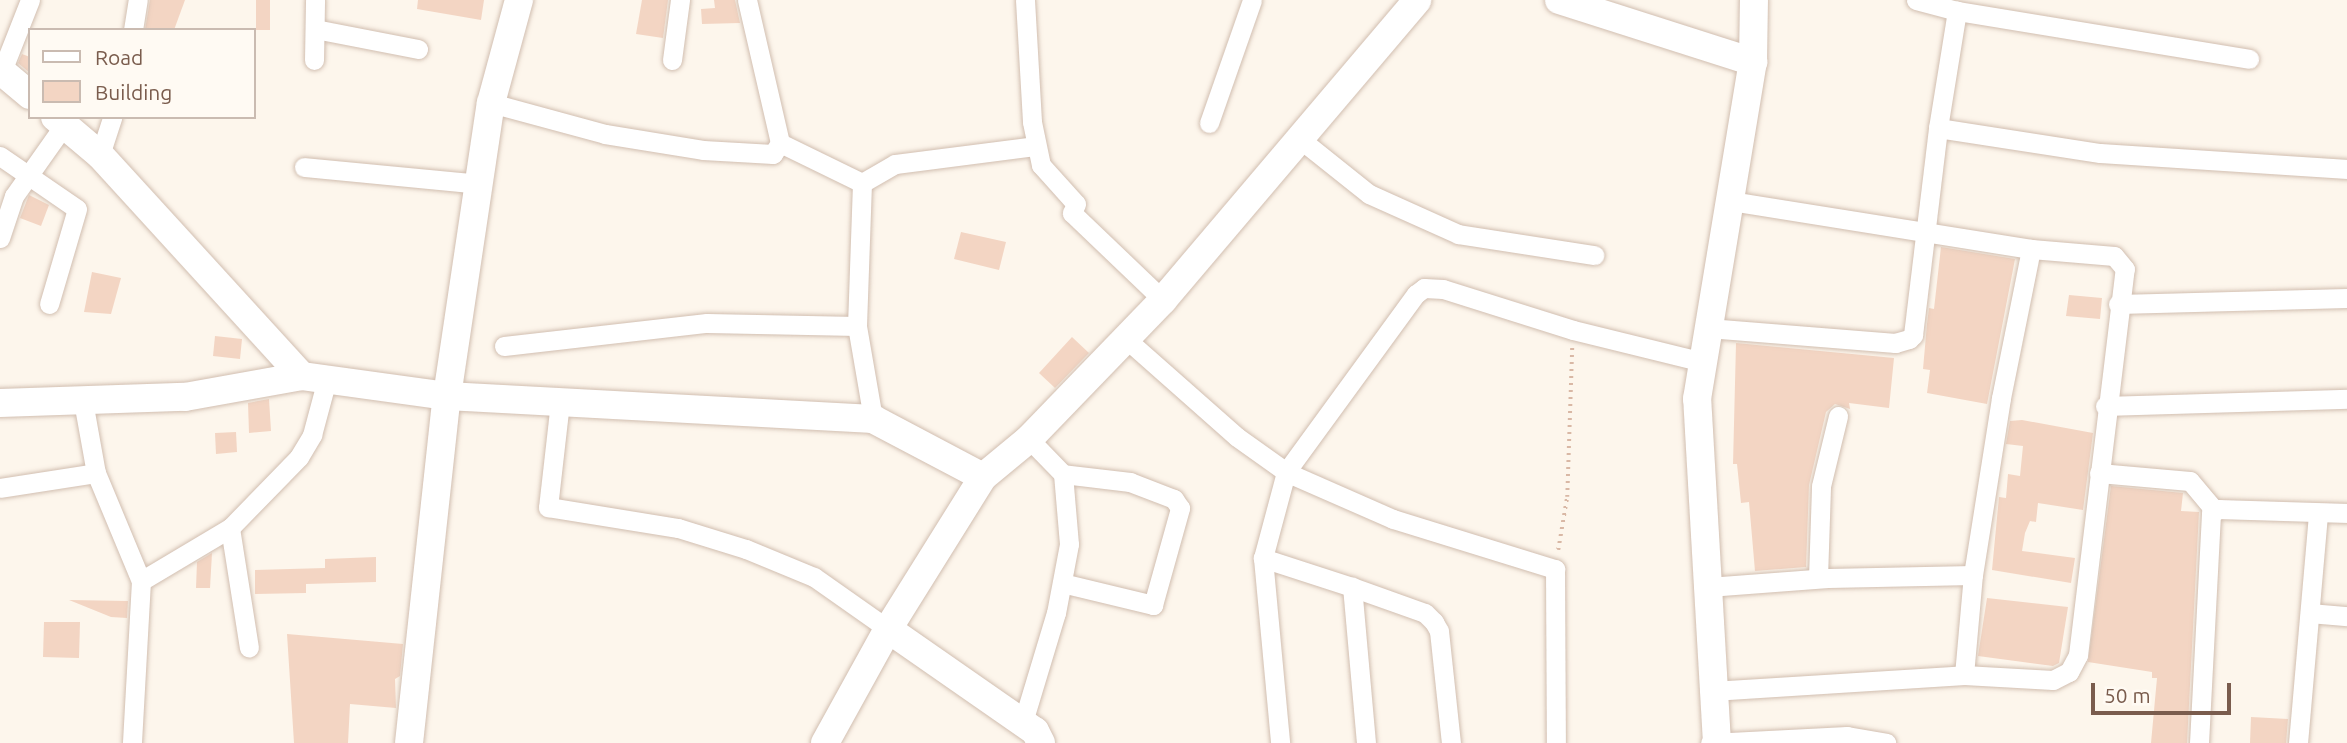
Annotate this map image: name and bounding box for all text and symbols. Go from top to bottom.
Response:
legend [28,28,256,119]
text: Road [95,45,143,69]
text: Building [95,80,172,104]
scale bar [2095,670,2235,714]
text: 50 m [2104,683,2151,707]

